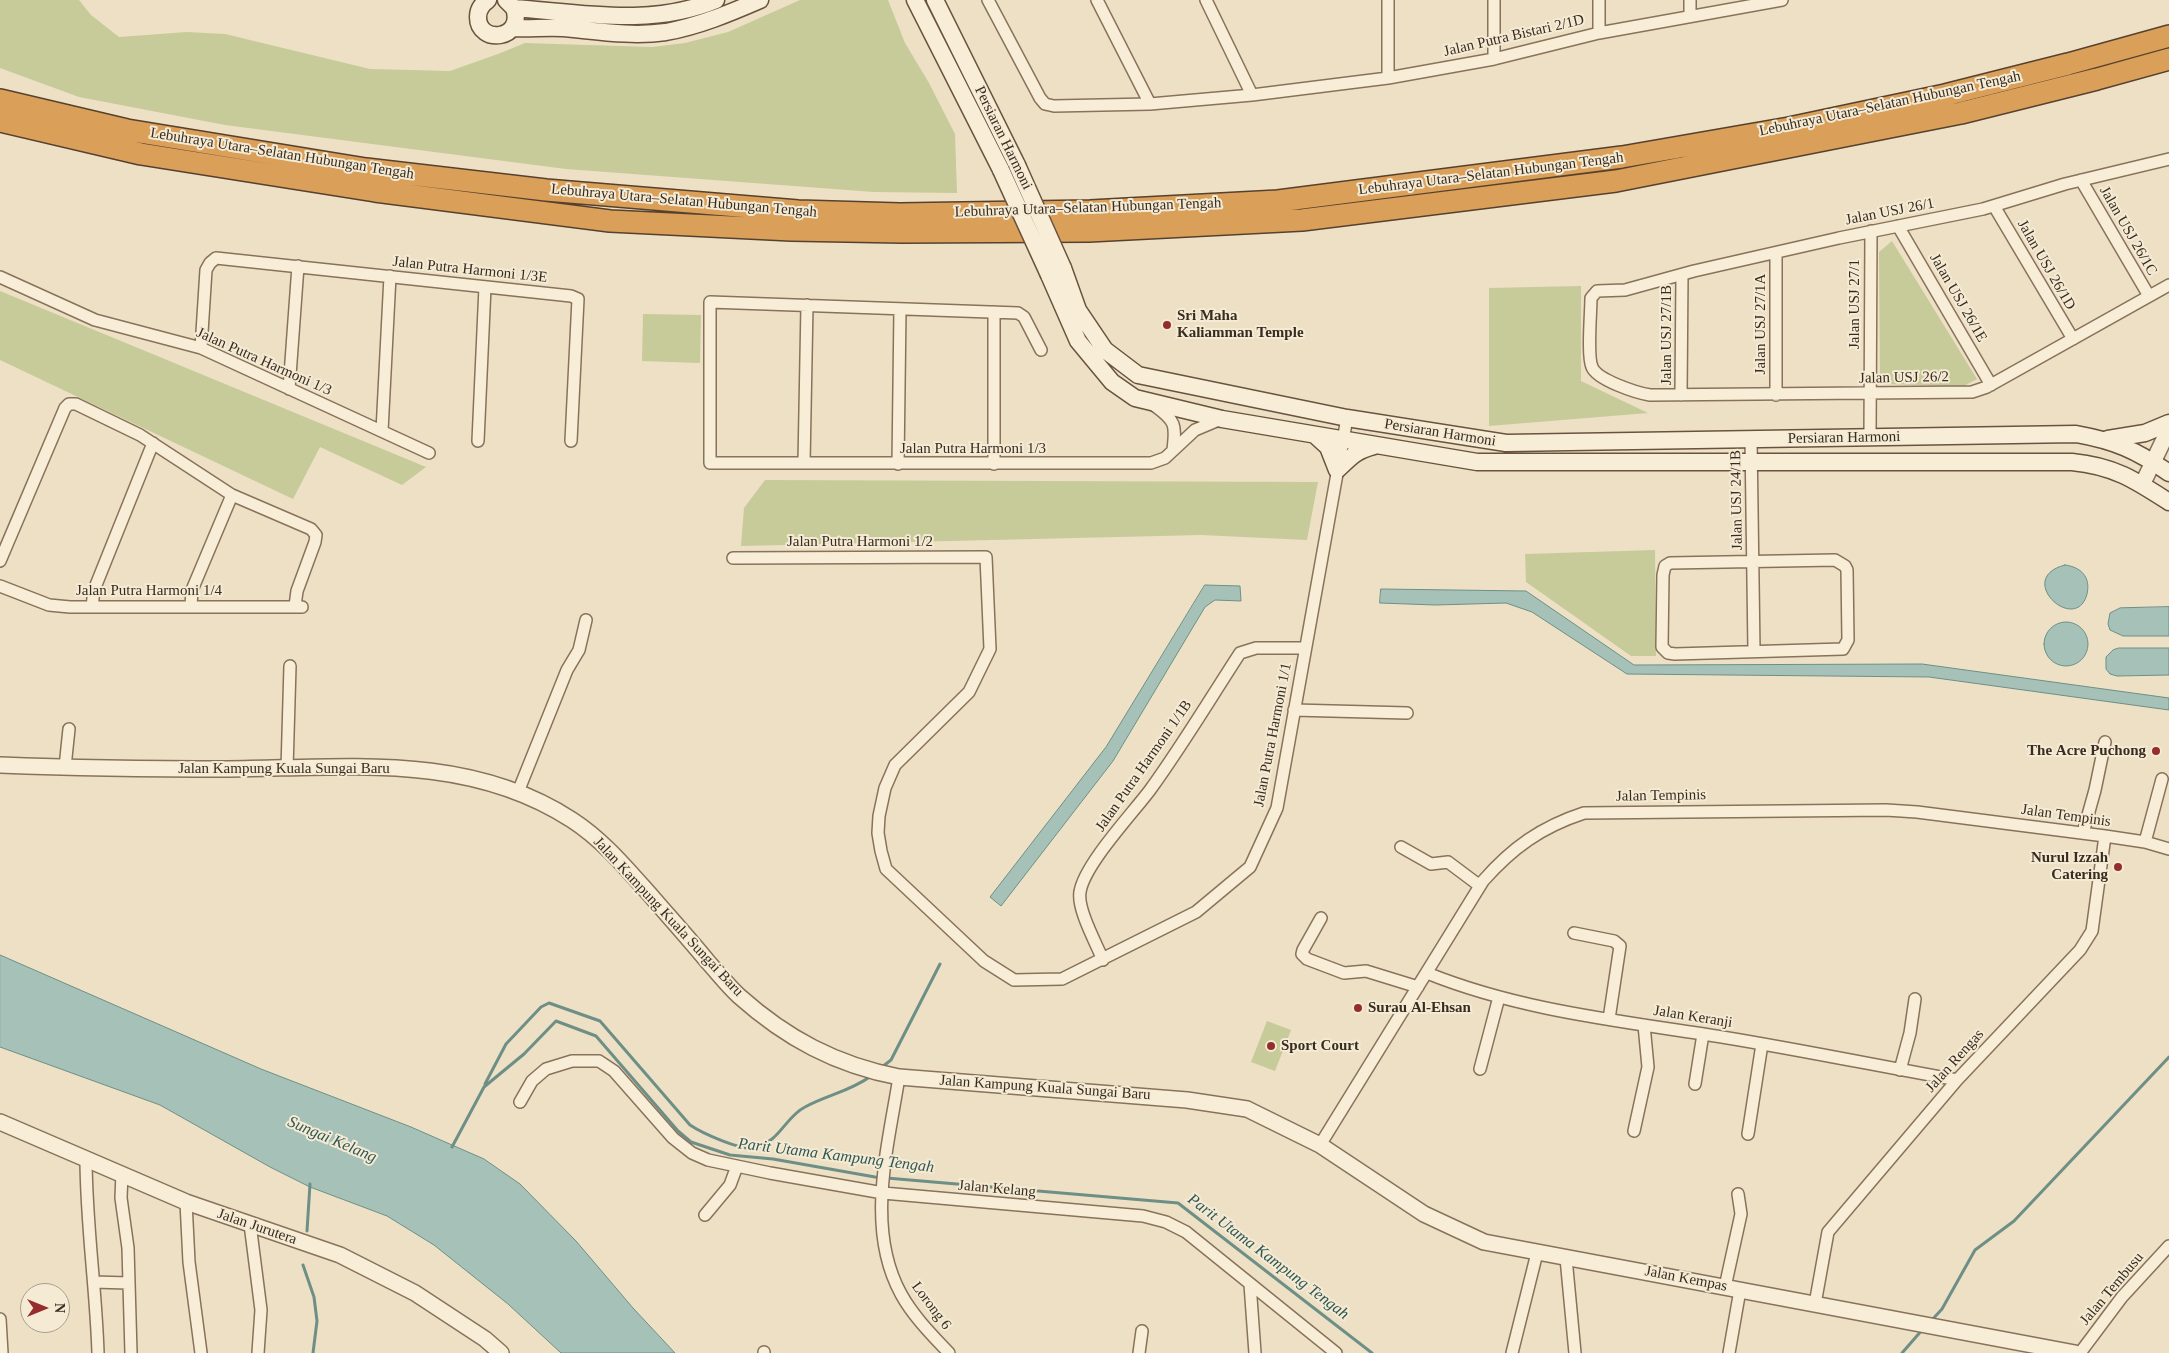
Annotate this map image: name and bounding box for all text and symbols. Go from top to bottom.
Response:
street label: Jalan Putra Bistari 2/1D [1442,11,1586,61]
street label: Lebuhraya Utara–Selatan Hubungan Tengah [1758,67,2022,141]
street label: Persiaran Harmoni [970,83,1036,193]
street label: Lebuhraya Utara–Selatan Hubungan Tengah [149,124,415,184]
street label: Lebuhraya Utara–Selatan Hubungan Tengah [1358,149,1624,199]
street label: Lebuhraya Utara–Selatan Hubungan Tengah [550,180,818,222]
street label: Jalan USJ 26/1C [2095,183,2161,279]
street label: Lebuhraya Utara–Selatan Hubungan Tengah [954,194,1222,222]
street label: Jalan USJ 26/1 [1844,195,1936,229]
street label: Jalan USJ 26/1D [2013,217,2079,313]
street label: Jalan USJ 26/1E [1925,251,1991,345]
street label: Jalan Putra Harmoni 1/3E [392,253,548,287]
street label: Jalan USJ 27/1 [1846,259,1864,349]
street label: Jalan USJ 27/1A [1752,274,1770,374]
street label: Jalan USJ 27/1B [1658,285,1676,385]
place label: Sri Maha Kaliamman Temple [1177,307,1304,342]
marker: Sri Maha Kaliamman Temple [1161,319,1173,331]
street label: Jalan Putra Harmoni 1/3 [194,324,334,400]
street label: Jalan USJ 26/2 [1859,368,1949,388]
street label: Persiaran Harmoni [1383,415,1497,451]
street label: Persiaran Harmoni [1787,428,1901,448]
street label: Jalan Putra Harmoni 1/3 [900,440,1046,458]
street label: Jalan USJ 24/1B [1727,450,1747,550]
street label: Jalan Putra Harmoni 1/2 [787,533,933,551]
street label: Jalan Putra Harmoni 1/4 [76,582,222,600]
street label: Jalan Putra Harmoni 1/1 [1250,662,1296,808]
street label: Jalan Putra Harmoni 1/1B [1092,697,1196,835]
place label: The Acre Puchong [2027,742,2146,760]
marker: The Acre Puchong [2150,745,2162,757]
street label: Jalan Kampung Kuala Sungai Baru [178,760,390,778]
street label: Jalan Tempinis [1616,786,1706,806]
street label: Jalan Tempinis [2020,801,2112,831]
street label: Jalan Kampung Kuala Sungai Baru [589,833,747,1001]
place label: Nurul Izzah Catering [2031,849,2108,884]
marker: Nurul Izzah Catering [2112,861,2124,873]
place label: Surau Al-Ehsan [1368,999,1471,1017]
marker: Surau Al-Ehsan [1352,1002,1364,1014]
street label: Jalan Keranji [1652,1002,1734,1032]
street label: Jalan Rengas [1922,1026,1988,1096]
place label: Sport Court [1281,1037,1359,1055]
marker: Sport Court [1265,1040,1277,1052]
street label: Jalan Kampung Kuala Sungai Baru [939,1072,1151,1104]
water label: Sungai Kelang [285,1113,379,1167]
water label: Parit Utama Kampung Tengah [737,1134,935,1178]
street label: Jalan Kelang [957,1177,1037,1201]
water label: Parit Utama Kampung Tengah [1183,1190,1353,1324]
street label: Jalan Jurutera [215,1205,299,1249]
street label: Jalan Tembusu [2076,1249,2148,1329]
street label: Jalan Kempas [1643,1262,1729,1296]
street label: Lorong 6 [907,1278,955,1334]
north arrow [20,1283,70,1333]
text: N [52,1303,67,1313]

